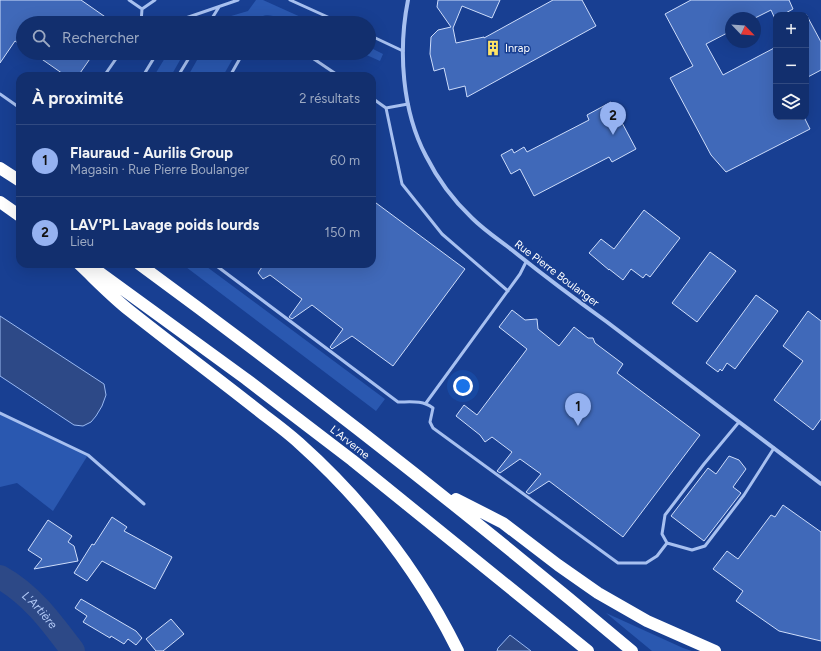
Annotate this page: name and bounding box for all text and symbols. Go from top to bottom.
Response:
north arrow [725,12,761,48]
map controls [773,12,809,120]
button: + [773,12,809,48]
search box [16,16,376,60]
icon: search [30,27,52,49]
text: Rechercher [62,29,139,47]
building icon: Inrap [484,39,502,57]
place label: Inrap [505,42,530,55]
button: − [773,48,809,84]
button: layers [773,84,809,120]
text: À proximité [32,88,123,108]
text: 2 résultats [299,91,360,106]
pin: 2 [600,102,626,135]
text: Flauraud - Aurilis Group [70,144,233,162]
text: 1 [42,153,48,168]
text: 60 m [330,153,360,168]
text: Magasin · Rue Pierre Boulanger [70,162,249,177]
text: LAV'PL Lavage poids lourds [70,216,259,234]
text: 2 [41,225,49,240]
text: 150 m [325,225,360,240]
text: Lieu [70,234,94,249]
street label: Rue Pierre Boulanger [512,237,602,310]
your location [453,376,473,396]
pin: 1 [565,393,591,426]
street label: L'Arverne [327,423,372,462]
water label: L'Artière [19,589,61,632]

